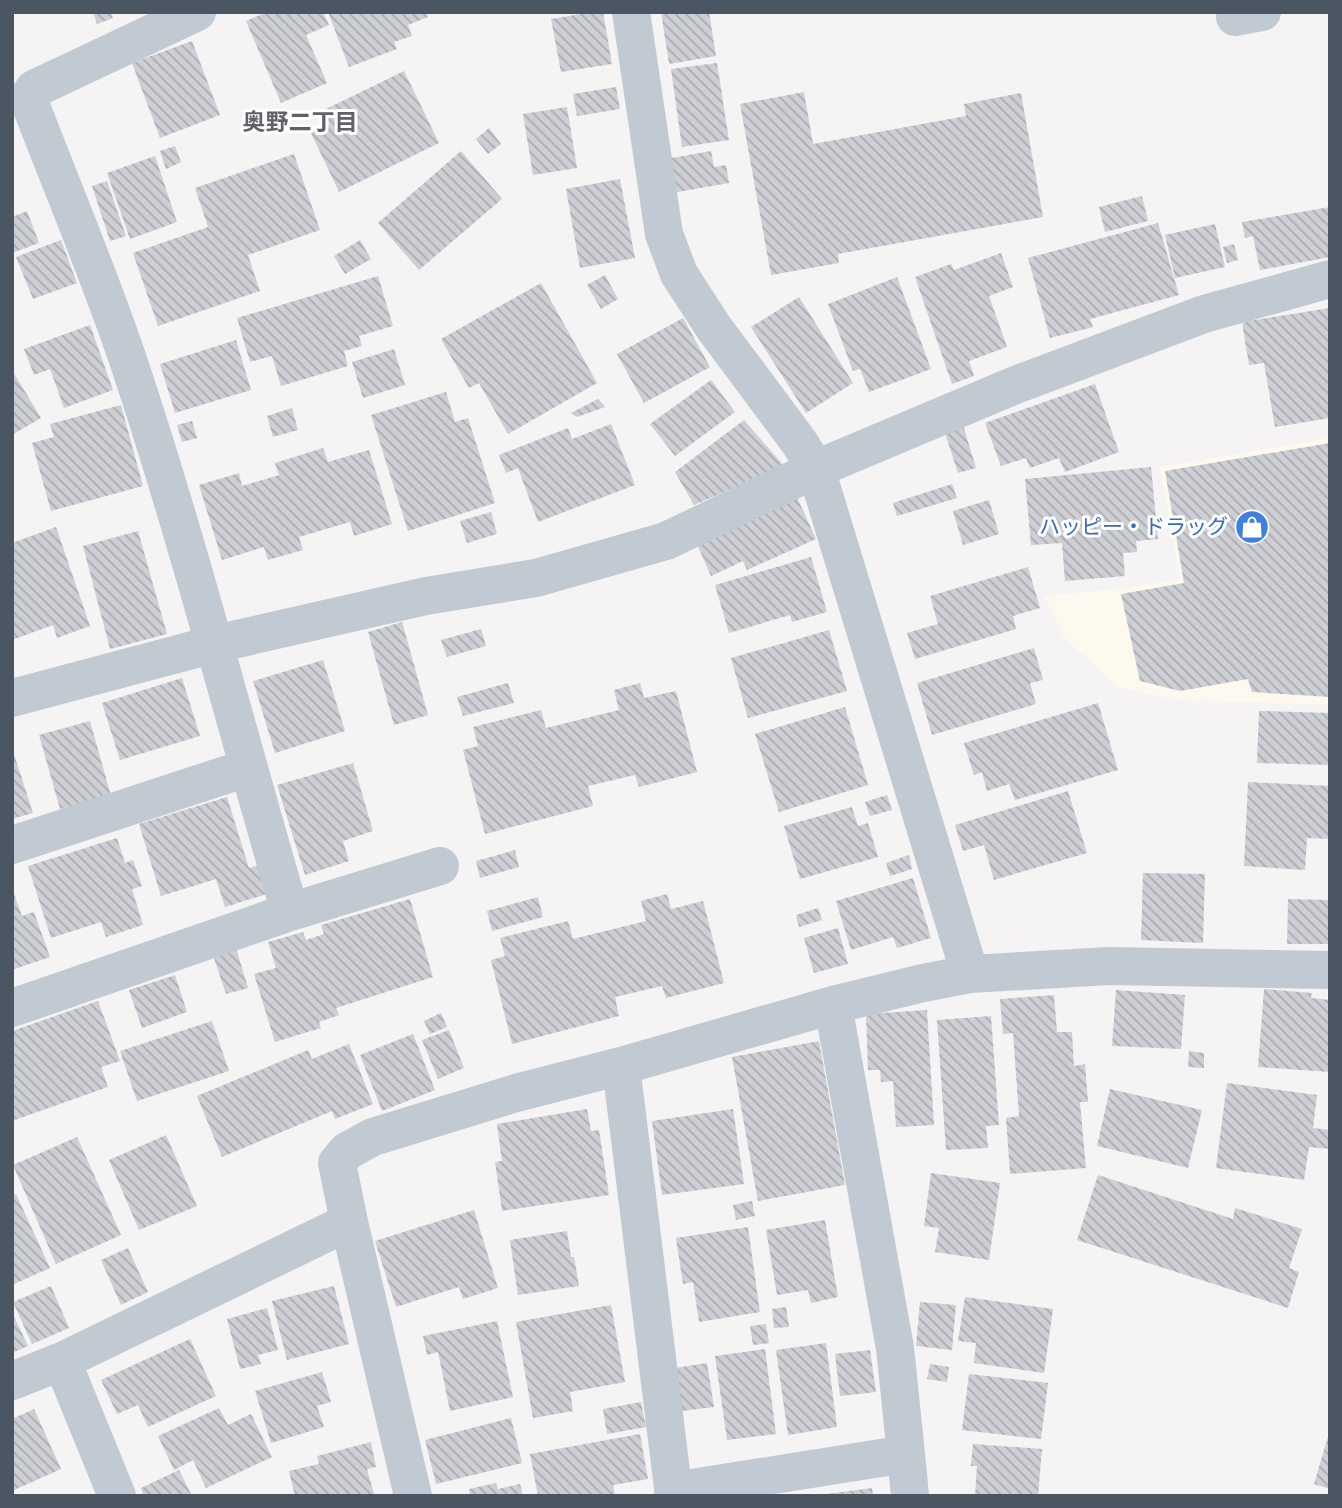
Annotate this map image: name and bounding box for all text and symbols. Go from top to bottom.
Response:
district label: 奥野二丁目 [243,109,358,136]
shop icon: ハッピー・ドラッグ [1233,508,1271,546]
place label: ハッピー・ドラッグ [1039,515,1228,539]

